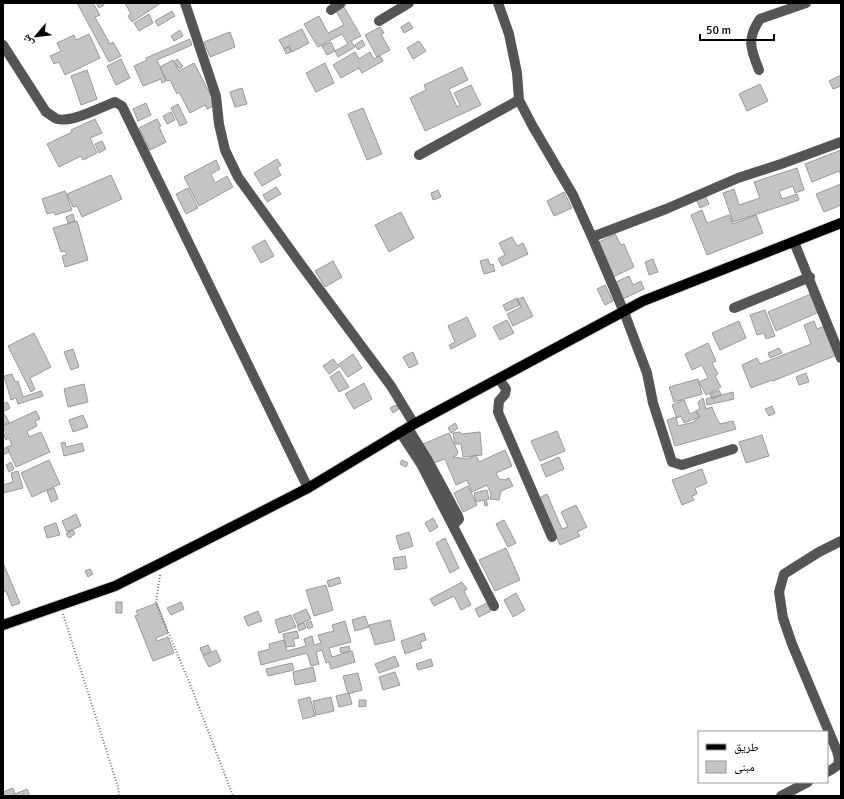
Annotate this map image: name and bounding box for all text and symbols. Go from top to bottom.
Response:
north arrow [16,16,56,56]
scale bar [700,16,774,42]
text: 50 m [706,23,731,38]
text: ش [19,31,37,49]
legend [698,731,828,783]
text: طريق [734,740,759,755]
text: مبنى [734,760,755,775]

